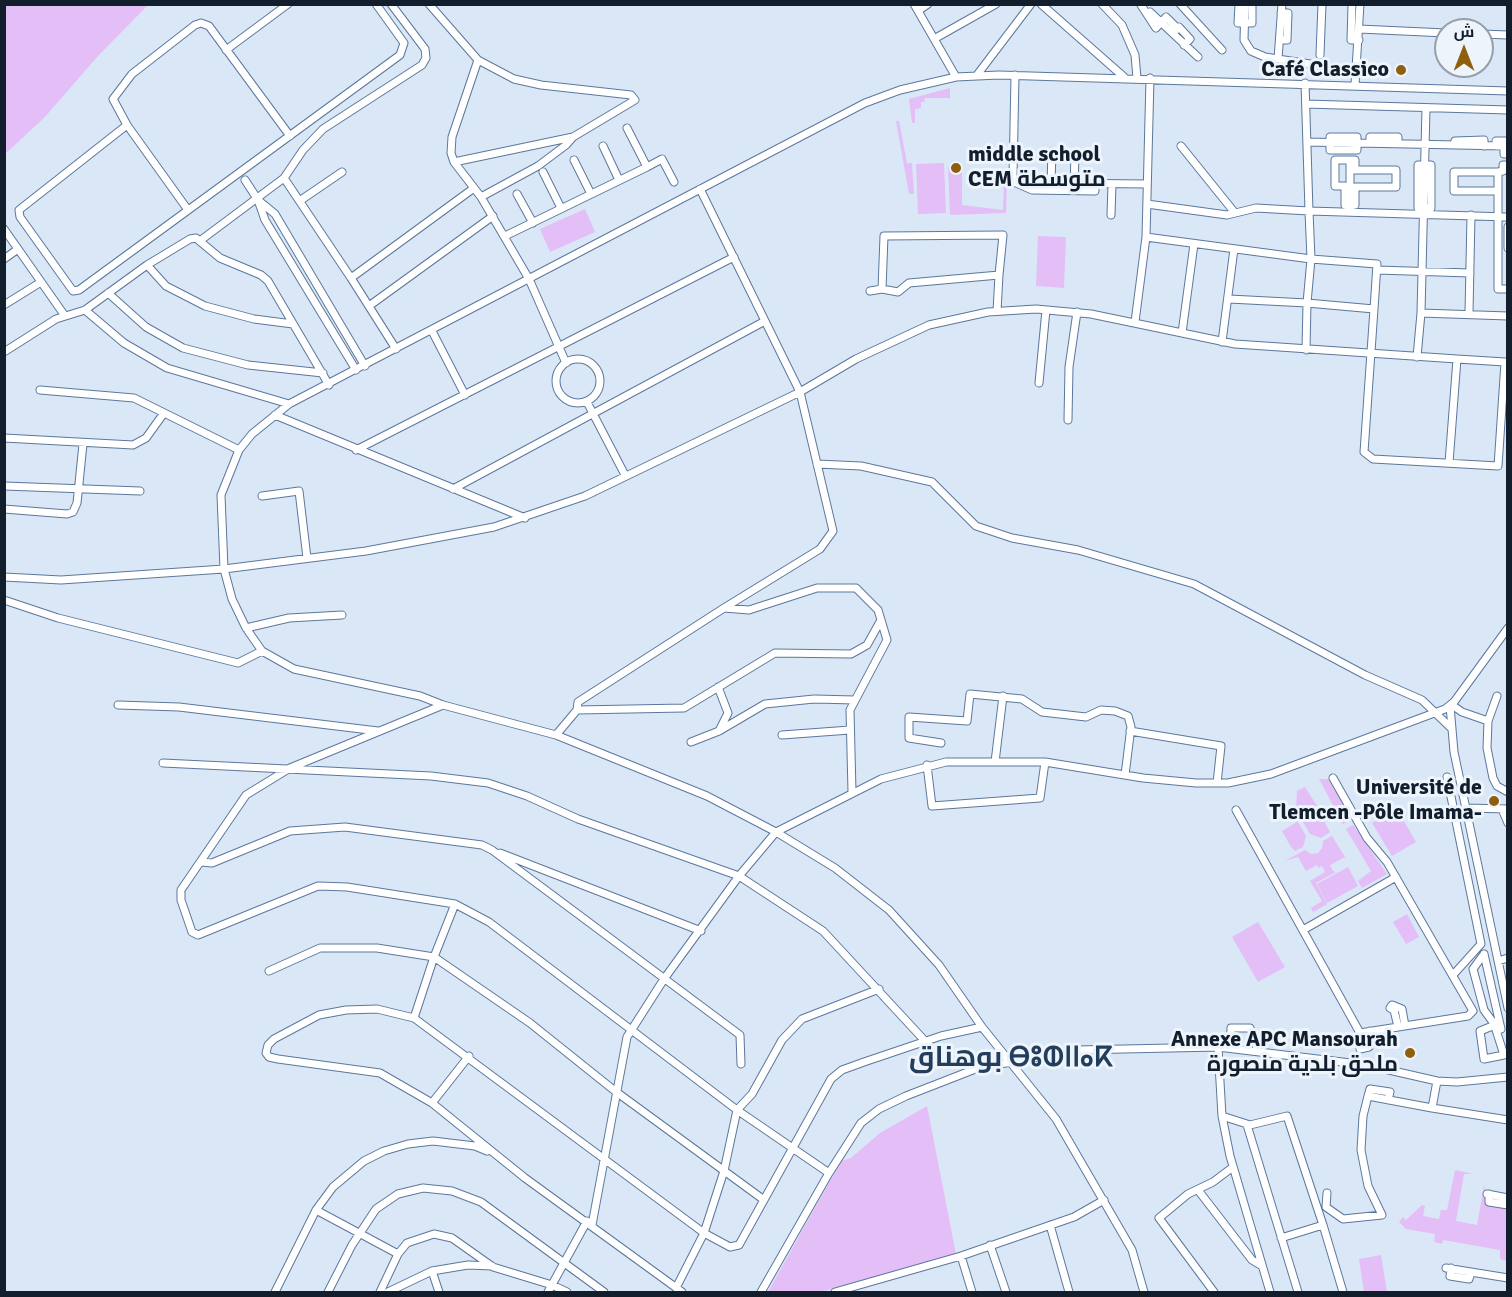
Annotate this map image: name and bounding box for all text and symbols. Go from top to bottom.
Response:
north arrow [1434,18,1494,78]
text: ش [1454,22,1474,42]
place label: Café Classico [1261,57,1389,83]
marker: Café Classico [1394,63,1408,77]
place label: middle school CEM متوسطة [968,142,1106,194]
marker: middle school CEM متوسطة [949,161,963,175]
place label: Université de Tlemcen -Pôle Imama- [1269,775,1482,826]
marker: Université de Tlemcen -Pôle Imama- [1487,794,1501,808]
place label: Annexe APC Mansourah ملحق بلدية منصورة [1171,1027,1398,1078]
district label: بوهناق ⴱⵓⵀⵏⵏⴰⴽ [909,1042,1113,1076]
marker: Annexe APC Mansourah ملحق بلدية منصورة [1403,1046,1417,1060]

